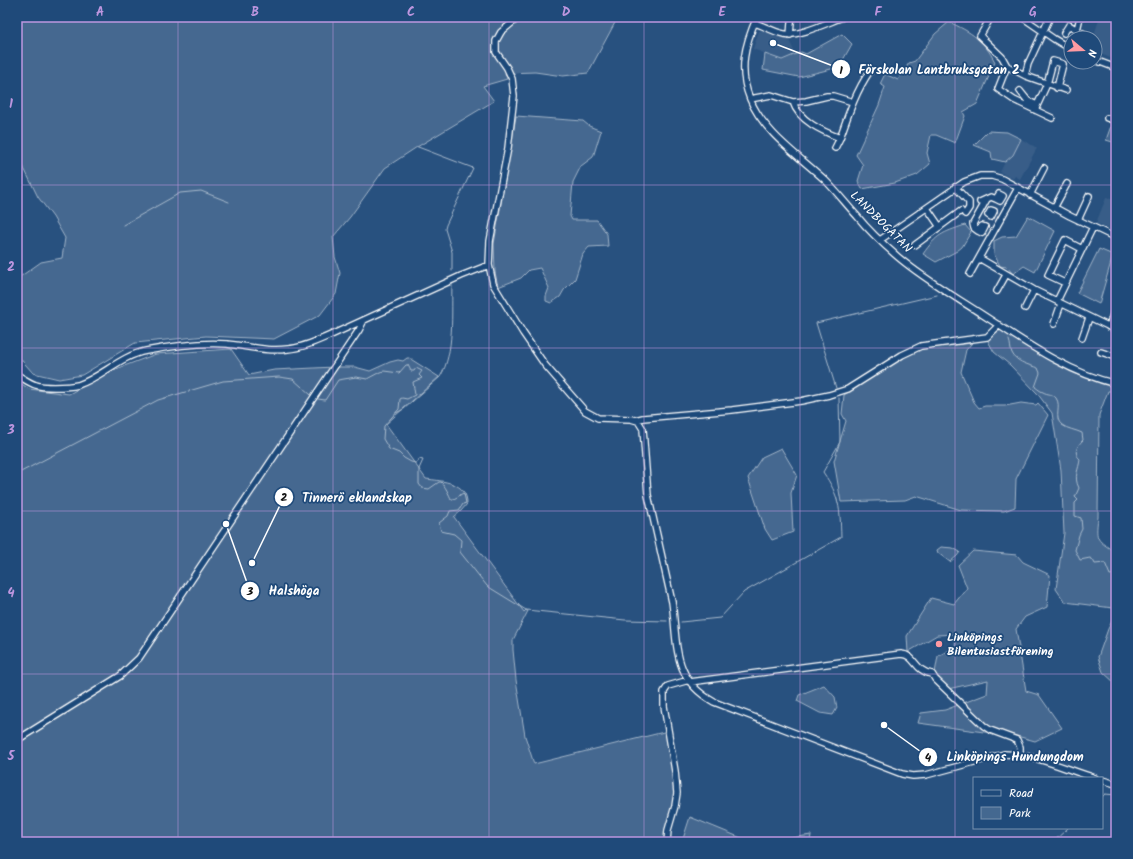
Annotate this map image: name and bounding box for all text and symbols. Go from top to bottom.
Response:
text: A [96,2,104,23]
text: B [251,2,259,23]
text: C [407,2,415,23]
text: D [562,2,571,23]
text: E [718,2,726,23]
text: F [874,2,882,23]
text: G [1029,2,1037,23]
north arrow [1063,30,1103,70]
text: N [1082,47,1101,59]
callout: Förskolan Lantbruksgatan 2 [831,57,1028,82]
text: Förskolan Lantbruksgatan 2 [858,60,1020,81]
text: 1 [839,61,843,80]
text: 1 [9,94,13,115]
street label: LANDBOGATAN [846,187,916,257]
text: 2 [7,257,15,278]
text: 3 [6,420,15,441]
callout: Tinnerö eklandskap [274,485,420,510]
text: 2 [281,488,288,507]
text: Tinnerö eklandskap [302,488,412,509]
callout: Halshöga [240,578,327,603]
text: Halshöga [269,581,320,602]
text: 3 [246,582,254,601]
text: 4 [7,583,15,604]
place label: Linköpings Bilentusiastförening [947,628,1054,661]
marker: Linköpings Bilentusiastförening [934,639,944,649]
callout: Linköpings Hundungdom [918,744,1092,769]
text: 5 [7,746,16,767]
text: Linköpings Hundungdom [946,747,1084,768]
text: 4 [925,748,932,767]
legend [973,777,1103,829]
text: Road [1009,784,1034,803]
text: Park [1009,804,1031,823]

